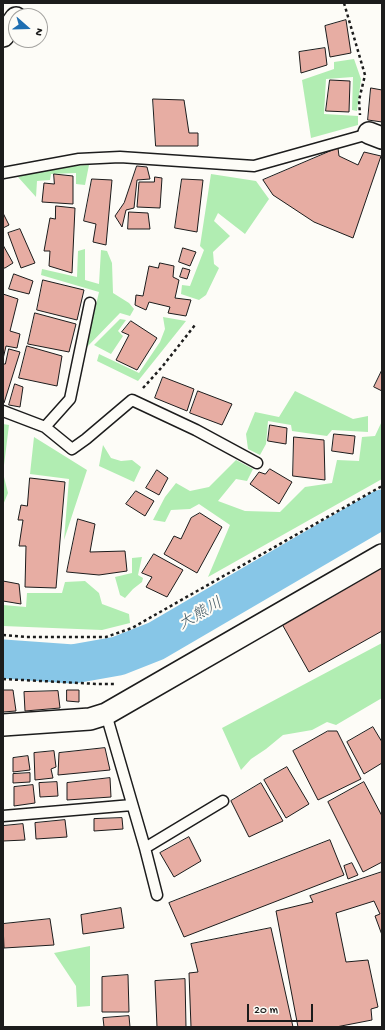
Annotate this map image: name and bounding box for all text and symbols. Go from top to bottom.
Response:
north arrow [8,8,48,48]
text: N [31,26,45,37]
water label: 大熊川 [175,595,227,635]
scale bar [249,996,315,1022]
text: 20 m [254,1004,278,1018]

